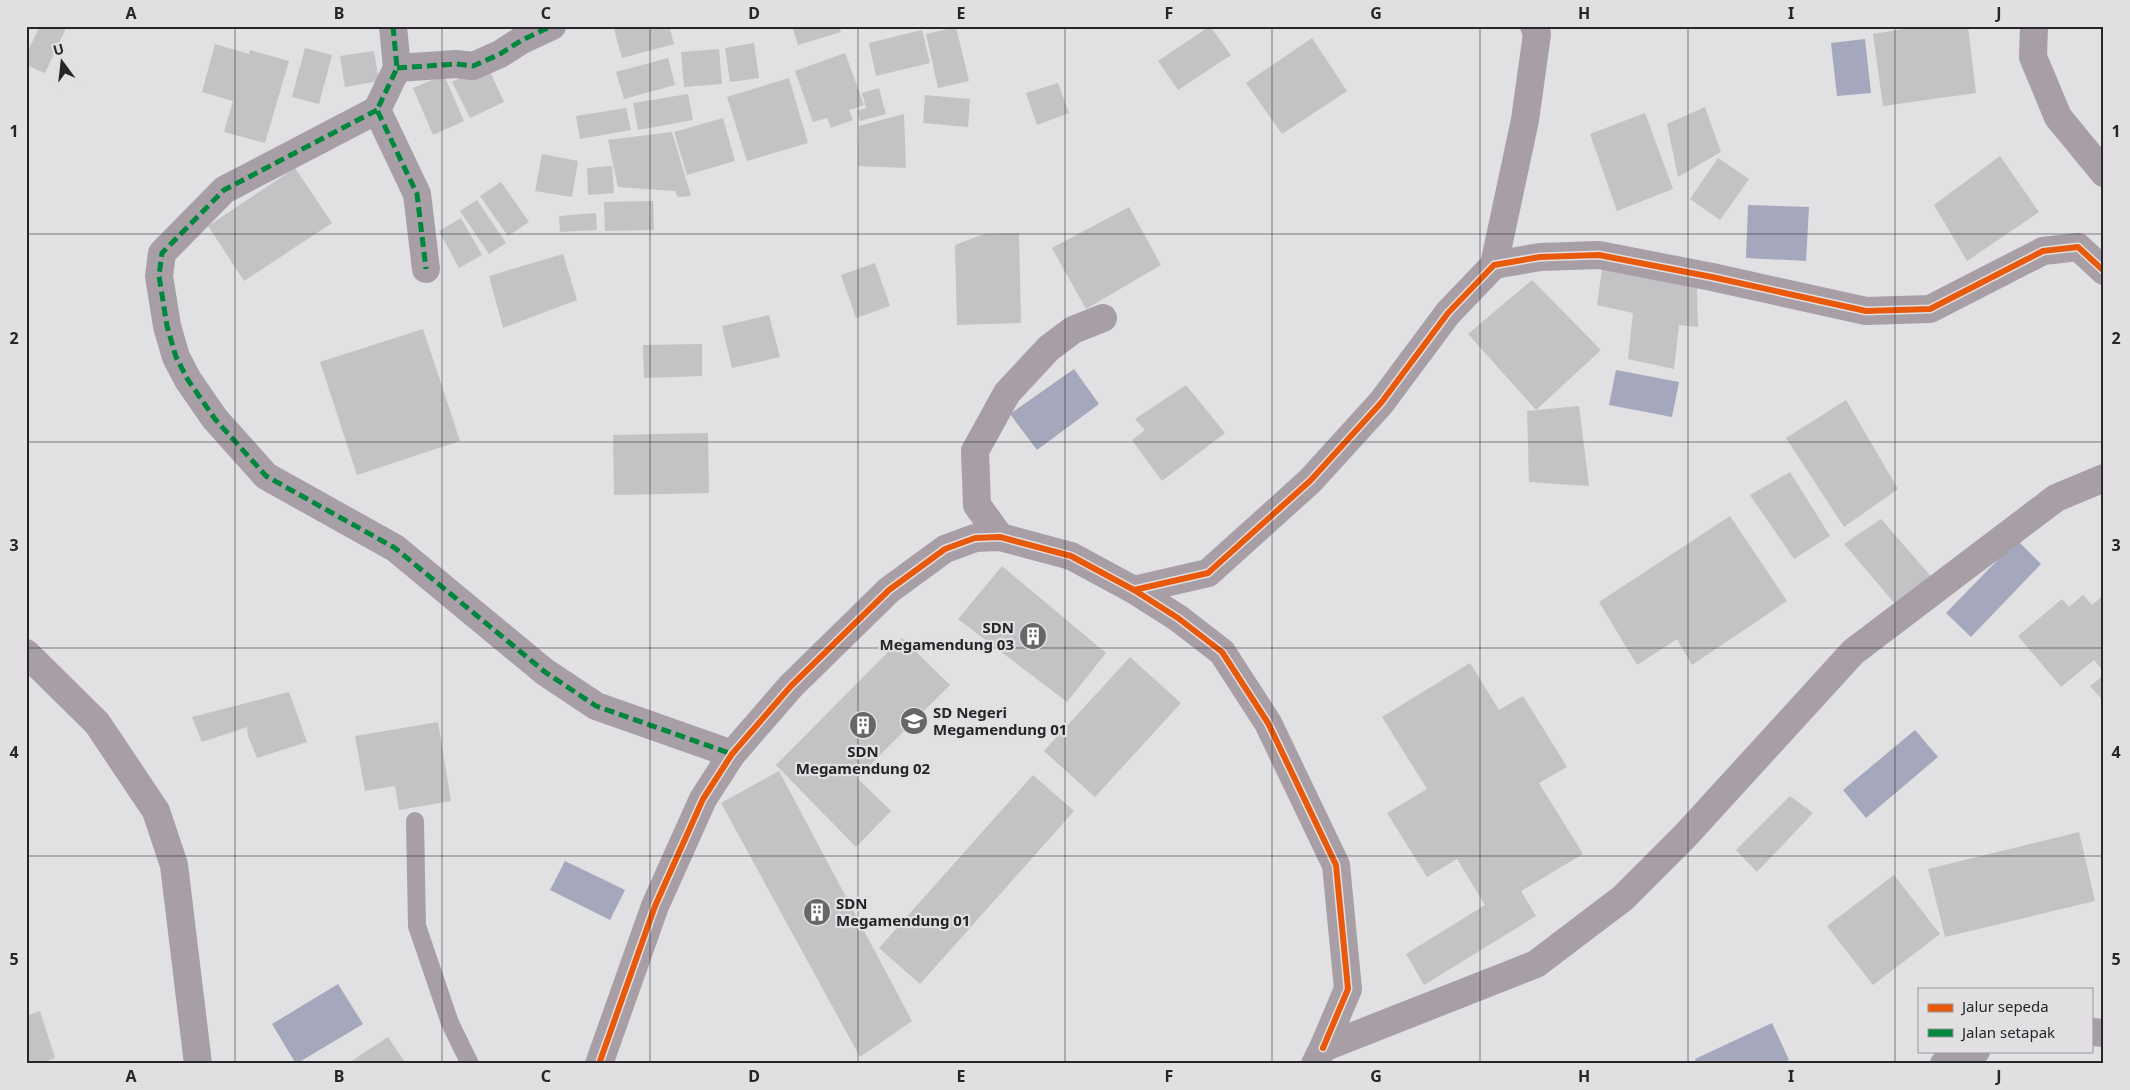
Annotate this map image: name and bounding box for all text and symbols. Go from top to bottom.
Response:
text: A [125,2,137,24]
text: B [334,2,344,24]
text: C [541,2,551,24]
text: D [748,2,760,24]
text: E [957,2,966,24]
text: F [1165,2,1173,24]
text: G [1370,2,1382,24]
text: H [1578,2,1590,24]
text: I [1788,2,1794,24]
text: J [1994,2,2002,24]
north arrow [38,38,88,88]
text: U [51,38,66,60]
text: 1 [9,120,19,142]
text: 1 [2111,120,2121,142]
text: 2 [9,327,19,349]
text: 2 [2111,327,2121,349]
text: 3 [9,534,19,556]
text: 3 [2111,534,2121,556]
place label: SDN Megamendung 03 [880,617,1014,654]
building icon: SDN Megamendung 03 [1018,621,1048,651]
place label: SD Negeri Megamendung 01 [933,702,1067,739]
school or university icon: SD Negeri Megamendung 01 [899,706,929,736]
building icon: SDN Megamendung 02 [848,710,878,740]
text: 4 [9,741,19,763]
place label: SDN Megamendung 02 [796,741,931,778]
text: 4 [2111,741,2121,763]
place label: SDN Megamendung 01 [836,893,970,930]
building icon: SDN Megamendung 01 [802,897,832,927]
text: 5 [9,948,19,970]
text: 5 [2111,948,2121,970]
legend [1918,988,2092,1052]
text: Jalur sepeda [1960,996,2049,1016]
text: Jalan setapak [1960,1022,2055,1042]
text: A [125,1065,137,1087]
text: B [334,1065,344,1087]
text: C [541,1065,551,1087]
text: D [748,1065,760,1087]
text: E [957,1065,966,1087]
text: F [1165,1065,1173,1087]
text: G [1370,1065,1382,1087]
text: H [1578,1065,1590,1087]
text: I [1788,1065,1794,1087]
text: J [1994,1065,2002,1087]

